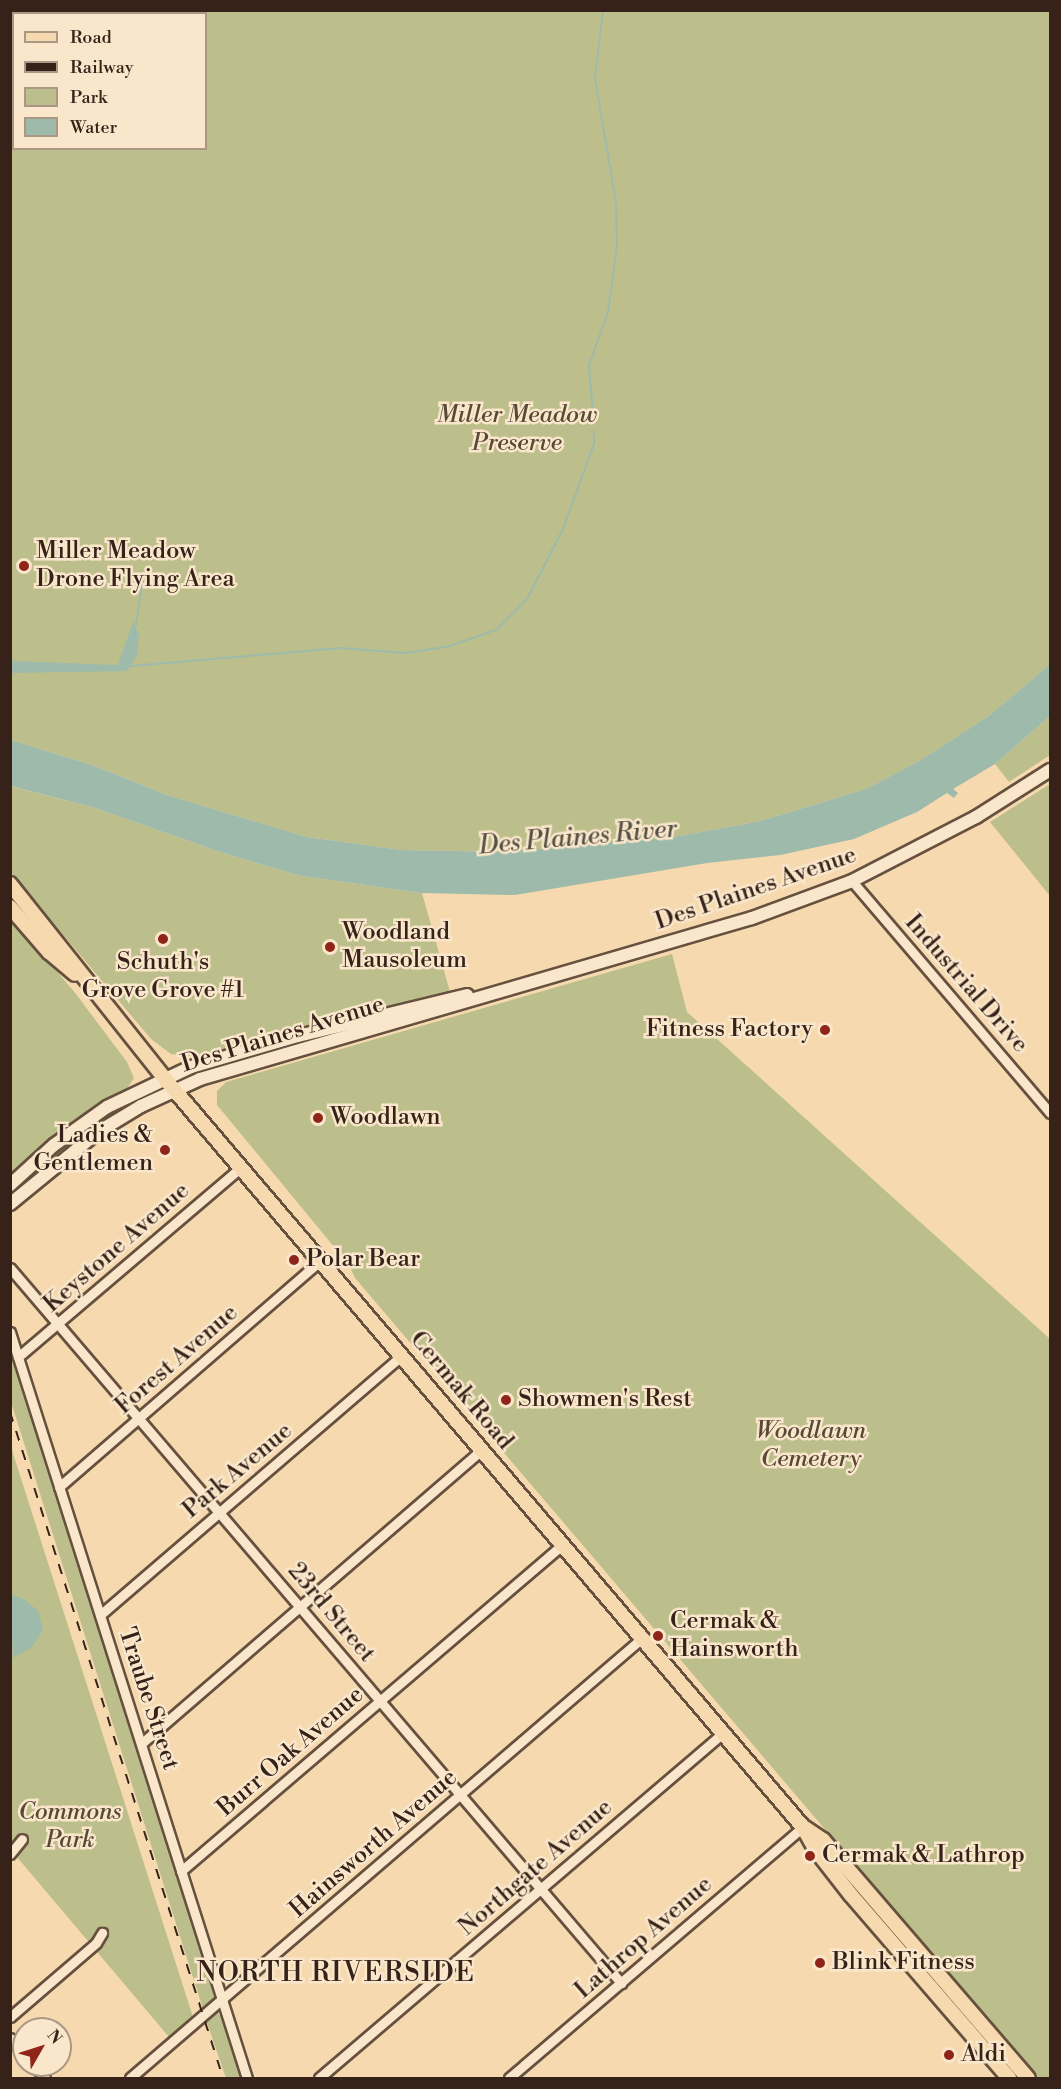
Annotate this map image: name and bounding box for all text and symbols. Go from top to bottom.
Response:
legend [12,12,207,150]
text: Road [70,26,112,49]
text: Railway [70,56,133,79]
text: Park [70,86,107,109]
text: Water [70,116,117,139]
park label: Miller Meadow Preserve [437,402,597,458]
place label: Miller Meadow Drone Flying Area [36,538,235,594]
marker: Miller Meadow Drone Flying Area [17,559,31,573]
water label: Des Plaines River [477,814,679,862]
street label: Des Plaines Avenue [652,841,860,937]
street label: Industrial Drive [898,909,1034,1059]
place label: Woodland Mausoleum [342,919,467,975]
marker: Schuth's Grove Grove #1 [156,932,170,946]
marker: Woodland Mausoleum [323,940,337,954]
place label: Schuth's Grove Grove #1 [82,949,244,1005]
street label: Des Plaines Avenue [178,990,388,1080]
place label: Fitness Factory [646,1016,813,1044]
marker: Fitness Factory [818,1023,832,1037]
place label: Woodlawn [330,1104,441,1132]
marker: Woodlawn [311,1111,325,1125]
place label: Ladies & Gentlemen [33,1122,153,1178]
marker: Ladies & Gentlemen [158,1143,172,1157]
street label: Keystone Avenue [38,1177,196,1319]
place label: Polar Bear [306,1246,420,1274]
marker: Polar Bear [287,1253,301,1267]
street label: Forest Avenue [110,1299,244,1421]
street label: Cermak Road [403,1326,519,1456]
place label: Showmen's Rest [518,1386,692,1414]
marker: Showmen's Rest [499,1393,513,1407]
street label: Park Avenue [177,1417,299,1525]
park label: Woodlawn Cemetery [756,1418,866,1474]
street label: 23rd Street [281,1557,381,1669]
place label: Cermak & Hainsworth [670,1608,798,1664]
street label: Traube Street [111,1624,185,1774]
marker: Cermak & Hainsworth [651,1629,665,1643]
street label: Burr Oak Avenue [212,1681,370,1823]
street label: Hainsworth Avenue [284,1763,464,1925]
street label: Northgate Avenue [453,1793,619,1943]
park label: Commons Park [18,1799,122,1855]
place label: Cermak & Lathrop [822,1842,1025,1870]
marker: Cermak & Lathrop [803,1849,817,1863]
street label: Lathrop Avenue [569,1871,719,2005]
place label: Blink Fitness [832,1949,975,1977]
marker: Blink Fitness [813,1956,827,1970]
district label: NORTH RIVERSIDE [197,1958,475,1990]
north arrow [12,2017,72,2077]
text: N [43,2026,66,2048]
place label: Aldi [961,2041,1006,2069]
marker: Aldi [942,2048,956,2062]

